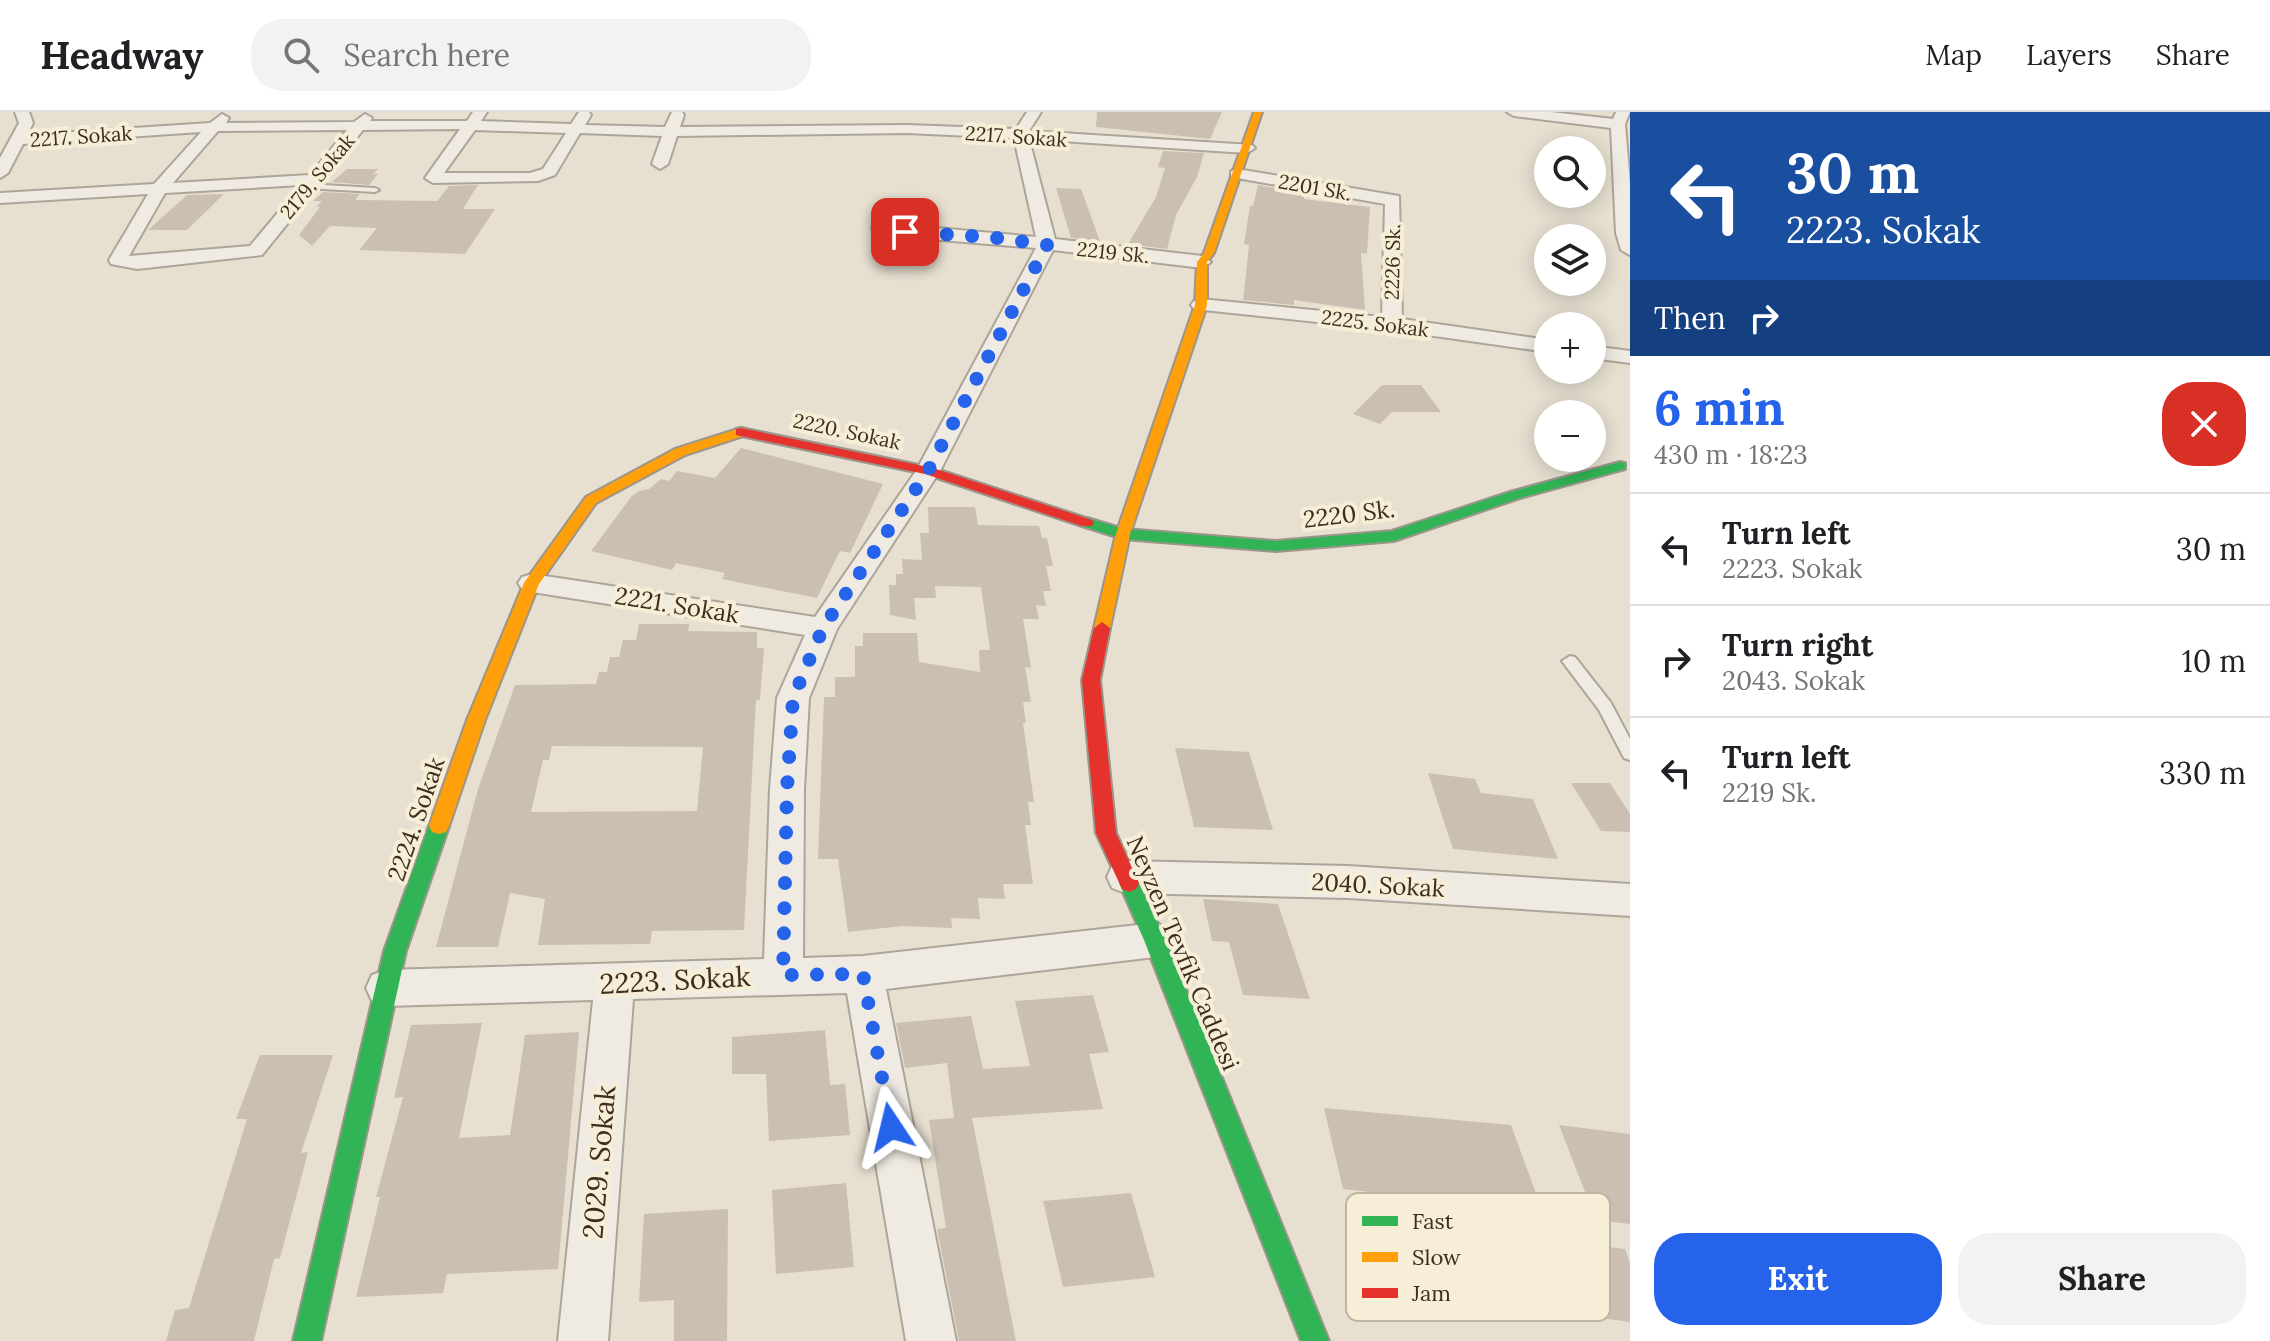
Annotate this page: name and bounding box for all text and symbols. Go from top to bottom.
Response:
search box [251,19,811,91]
text: Headway [40,31,203,79]
icon: search [279,33,323,77]
text: Search here [343,36,510,74]
text: Map [1925,37,1982,73]
text: Layers [2026,37,2112,73]
text: Share [2156,37,2230,73]
street label: 2217. Sokak [29,120,133,152]
street label: 2217. Sokak [964,120,1068,152]
street label: 2179. Sokak [274,128,360,224]
map controls [1534,136,1606,472]
button: search [1534,136,1606,208]
text: 30 m [1786,137,1919,208]
icon: left [1654,144,1758,248]
street label: 2201 Sk. [1277,168,1353,206]
pin [871,198,939,266]
text: 2223. Sokak [1786,207,1981,253]
icon: arrive [883,210,927,254]
street label: 2226 Sk. [1379,224,1405,300]
button: layers [1534,224,1606,296]
street label: 2219 Sk. [1076,236,1150,268]
icon: right [1742,296,1786,340]
text: Then [1654,299,1726,337]
street label: 2225. Sokak [1320,304,1430,342]
button: + [1534,312,1606,384]
text: 6 min [1654,377,1785,438]
button: close [2162,382,2246,466]
button: − [1534,400,1606,472]
street label: 2220. Sokak [791,407,903,455]
text: 430 m · 18:23 [1654,438,1808,471]
street label: 2220 Sk. [1301,493,1397,535]
text: Turn left [1722,514,1850,552]
icon: left [1654,527,1698,571]
text: 30 m [2176,530,2246,568]
text: 2223. Sokak [1722,552,1863,585]
street label: 2221. Sokak [613,580,741,630]
text: Turn right [1722,626,1873,664]
icon: right [1654,639,1698,683]
text: 10 m [2182,642,2246,680]
text: 2043. Sokak [1722,664,1865,697]
text: Turn left [1722,738,1850,776]
icon: left [1654,751,1698,795]
street label: 2224. Sokak [380,753,452,885]
text: 330 m [2159,754,2246,792]
text: 2219 Sk. [1722,776,1816,809]
street label: Neyzen Tevfik Caddesi [1120,831,1246,1075]
street label: 2040. Sokak [1311,866,1446,904]
street label: 2223. Sokak [598,958,752,1002]
street label: 2029. Sokak [574,1084,624,1240]
position arrow [849,1085,933,1169]
legend [1346,1193,1610,1321]
text: Fast [1412,1207,1454,1235]
button: Exit [1654,1233,1942,1325]
button: Share [1958,1233,2246,1325]
text: Slow [1412,1243,1461,1271]
text: Jam [1411,1279,1451,1307]

